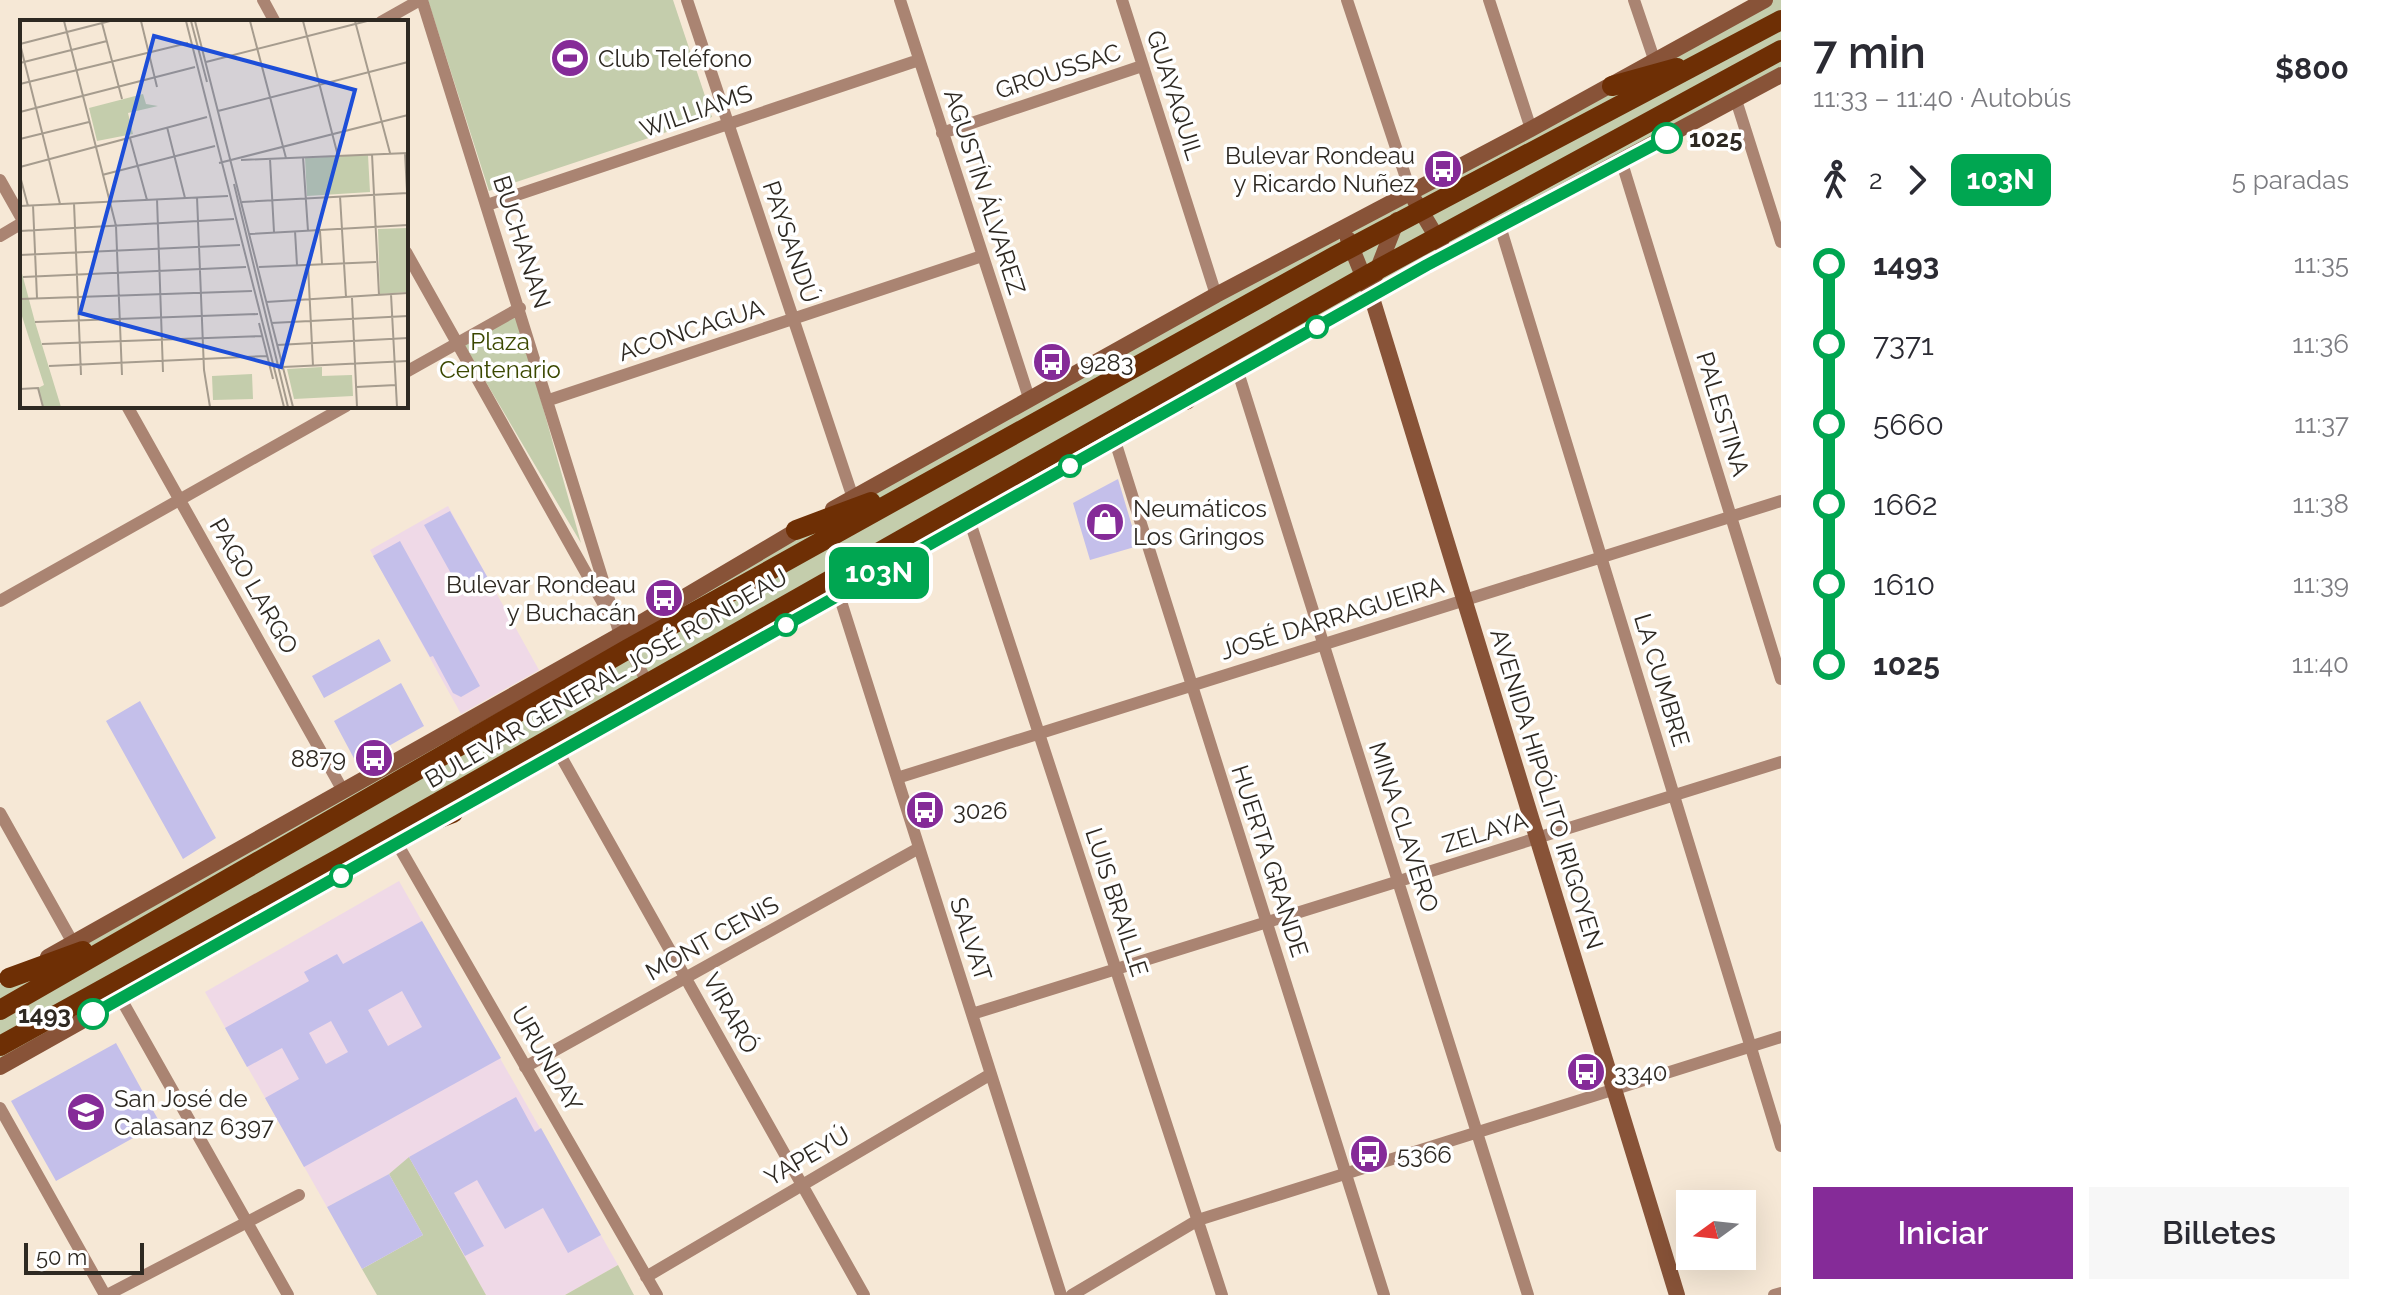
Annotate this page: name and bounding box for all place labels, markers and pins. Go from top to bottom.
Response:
sports icon: Club Teléfono [549,37,591,79]
place label: Club Teléfono [598,44,752,73]
marker: 1025 [1652,123,1682,153]
place label: 1025 [1689,124,1742,153]
place label: Bulevar Rondeau y Ricardo Nuñez [1225,141,1415,198]
bus stop icon: Bulevar Rondeau y Ricardo Nuñez [1422,148,1464,190]
unlabelled marker [1306,316,1328,338]
bus stop icon: 9283 [1031,341,1073,383]
place label: 9283 [1080,348,1134,377]
unlabelled marker [1059,455,1081,477]
place label: Neumáticos Los Gringos [1133,494,1267,551]
shop icon: Neumáticos Los Gringos [1084,501,1126,543]
place label: Bulevar Rondeau y Buchacán [446,570,636,627]
bus stop icon: Bulevar Rondeau y Buchacán [643,577,685,619]
unlabelled marker [775,614,797,636]
bus stop icon: 8879 [353,737,395,779]
place label: 8879 [291,744,346,773]
bus stop icon: 3026 [904,789,946,831]
place label: 3026 [953,796,1007,825]
unlabelled marker [330,865,352,887]
marker: 1493 [78,999,108,1029]
place label: 1493 [18,1000,71,1029]
bus stop icon: 3340 [1565,1051,1607,1093]
place label: 3340 [1614,1058,1667,1087]
place label: San José de Calasanz 6397 [114,1084,274,1141]
school or university icon: San José de Calasanz 6397 [65,1091,107,1133]
bus stop icon: 5366 [1348,1133,1390,1175]
place label: 5366 [1397,1140,1452,1169]

